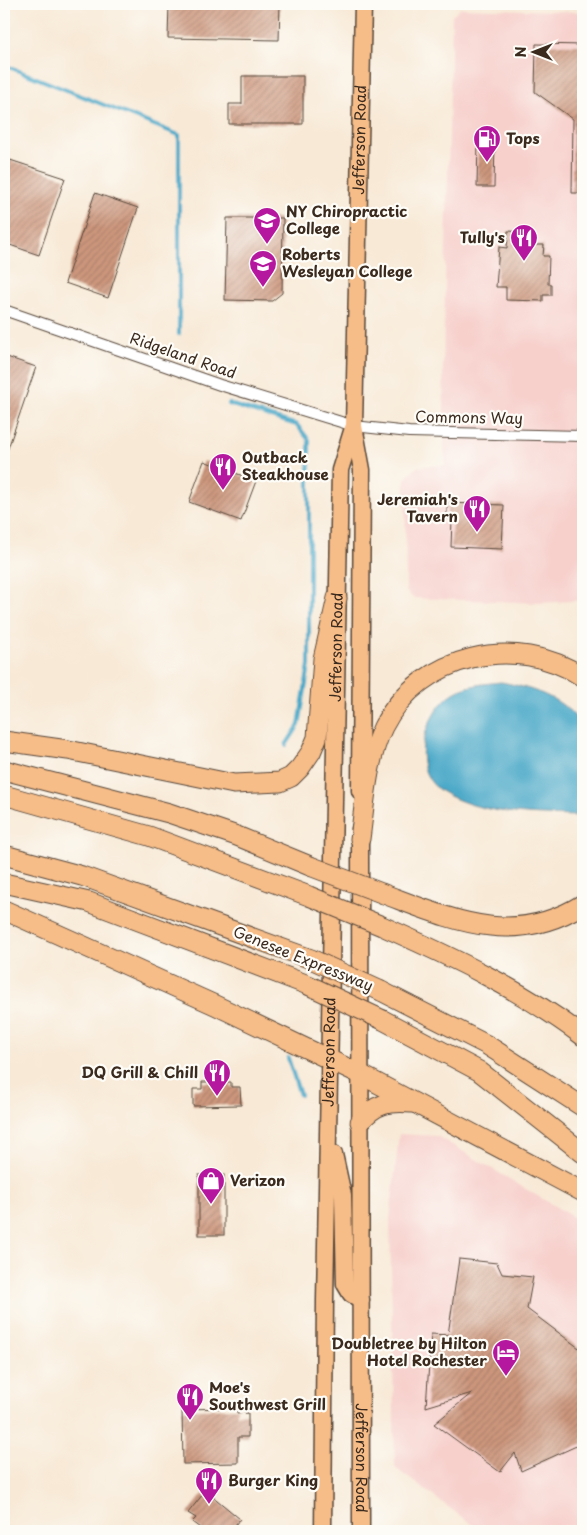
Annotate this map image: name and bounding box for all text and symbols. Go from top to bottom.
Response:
north arrow [510,28,560,78]
text: N [510,46,531,58]
street label: Jefferson Road [346,85,371,195]
fuel station icon: Tops [472,124,502,163]
place label: Tops [506,126,540,149]
place label: NY Chiropractic College [286,199,407,239]
school or university icon: NY Chiropractic College [252,206,282,245]
restaurant icon: Tully's [509,223,539,262]
place label: Tully's [460,225,505,248]
place label: Roberts Wesleyan College [282,242,412,282]
school or university icon: Roberts Wesleyan College [248,249,278,288]
street label: Ridgeland Road [127,326,240,384]
street label: Commons Way [415,404,523,429]
place label: Outback Steakhouse [242,445,329,485]
restaurant icon: Outback Steakhouse [208,452,238,491]
place label: Jeremiah's Tavern [377,487,458,527]
restaurant icon: Jeremiah's Tavern [462,494,492,533]
street label: Jefferson Road [323,592,348,702]
street label: Genesee Expressway [230,919,377,996]
street label: Jefferson Road [315,997,340,1107]
restaurant icon: DQ Grill & Chill [202,1058,232,1097]
place label: DQ Grill & Chill [81,1060,198,1083]
shop icon: Verizon [196,1166,226,1205]
place label: Verizon [230,1168,285,1191]
place label: Doubletree by Hilton Hotel Rochester [331,1331,487,1371]
hotel icon: Doubletree by Hilton Hotel Rochester [491,1338,521,1377]
place label: Moe's Southwest Grill [209,1375,326,1415]
restaurant icon: Moe's Southwest Grill [175,1382,205,1421]
street label: Jefferson Road [351,1403,374,1513]
restaurant icon: Burger King [194,1466,224,1505]
place label: Burger King [228,1468,318,1491]

